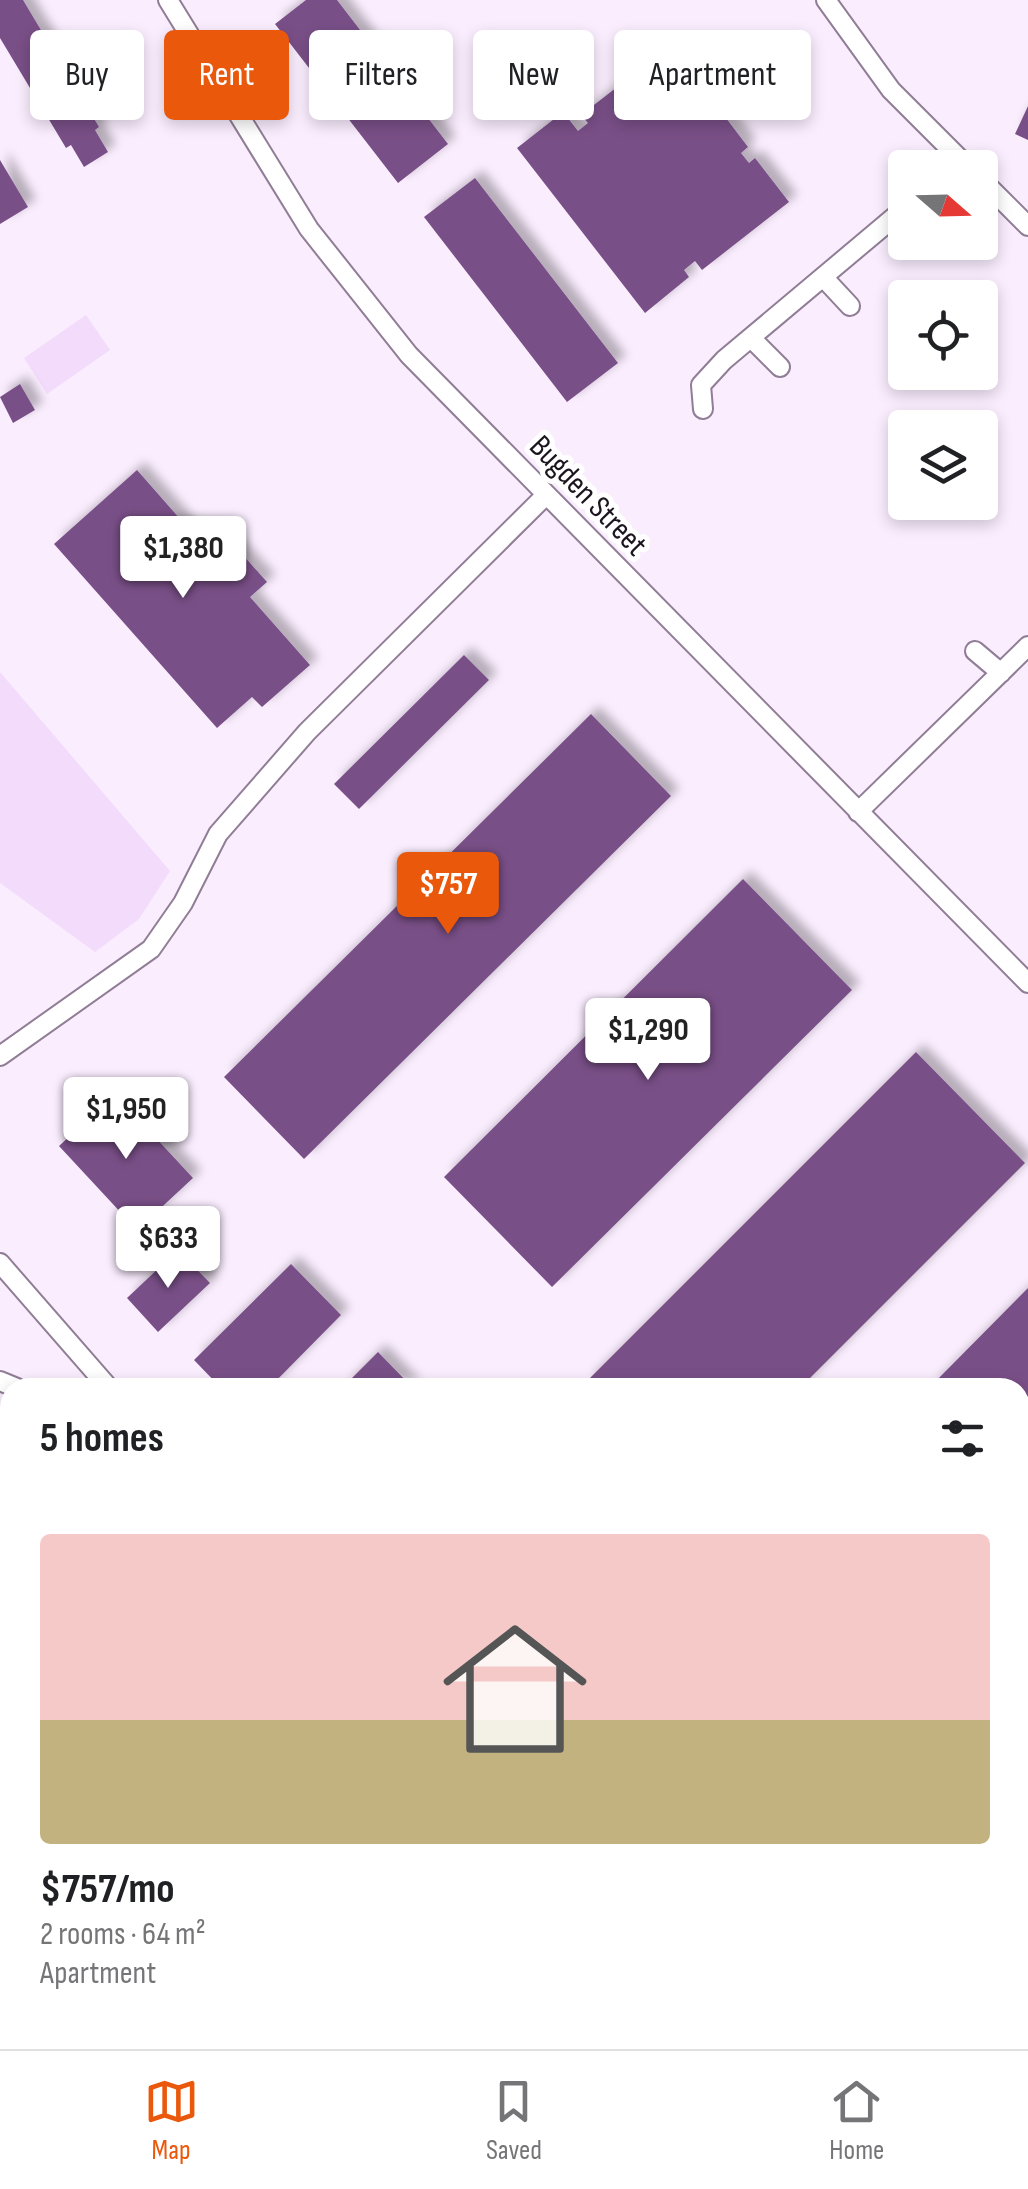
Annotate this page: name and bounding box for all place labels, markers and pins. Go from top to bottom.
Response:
pin: $1,380 [102,516,264,601]
pin: $757 [389,852,507,937]
pin: $1,290 [567,998,729,1083]
pin: $1,950 [45,1077,207,1162]
pin: $633 [109,1206,227,1291]

